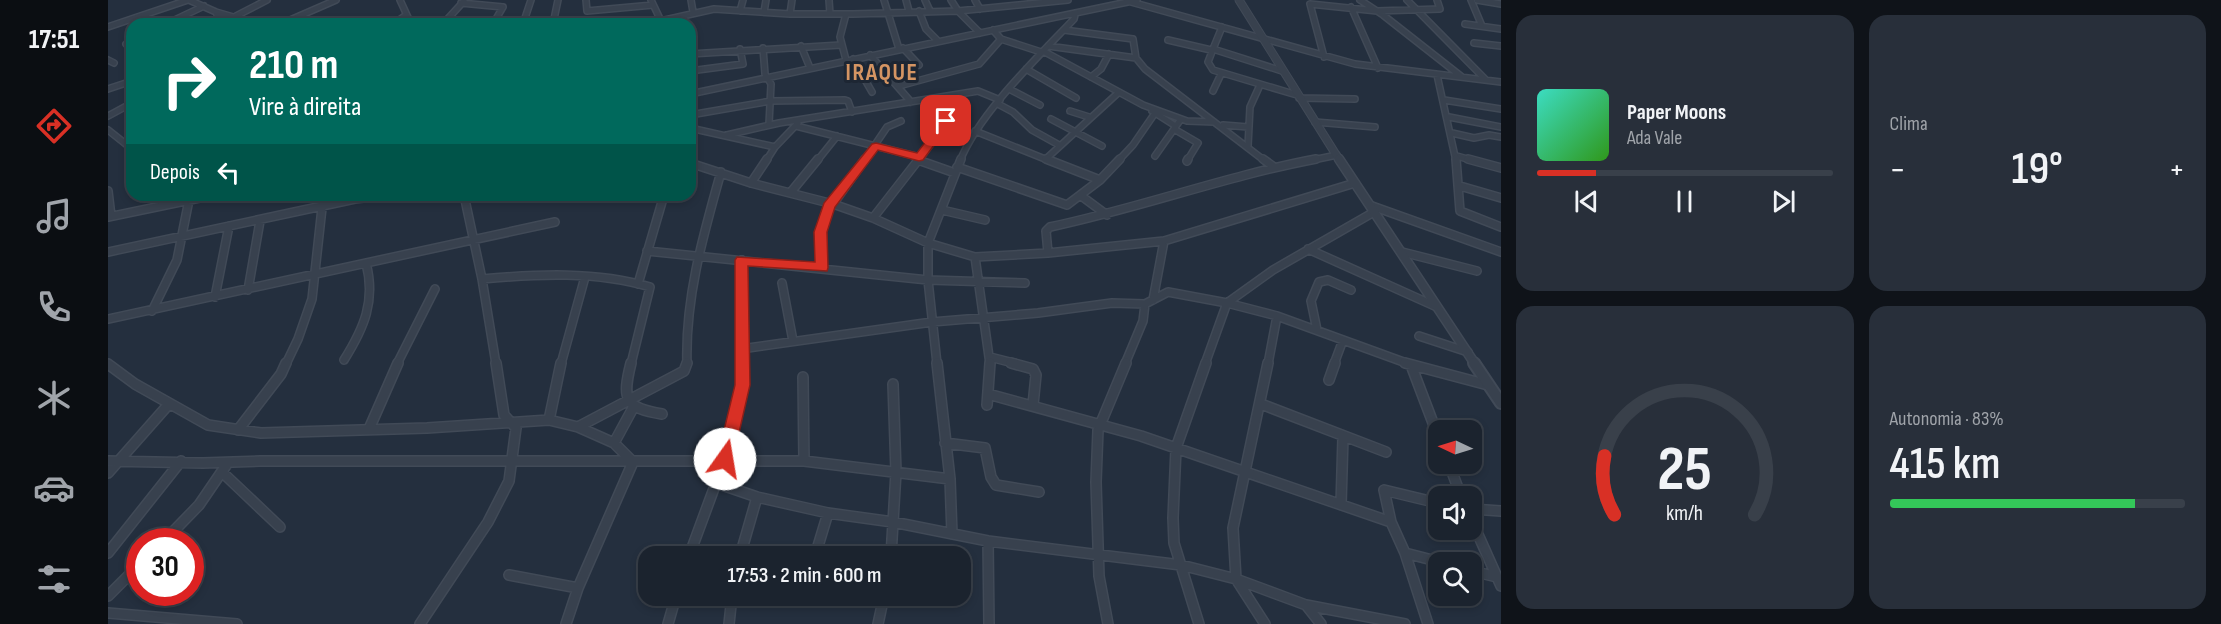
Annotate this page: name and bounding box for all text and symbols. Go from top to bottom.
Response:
text: 17:51 [29,24,79,56]
text: 210 m [249,40,338,91]
icon: right [150,42,228,120]
district label: IRAQUE [846,58,918,87]
text: Vire à direita [249,91,361,123]
pin [920,95,971,146]
text: Paper Moons [1627,99,1726,126]
icon: arrive [929,104,962,137]
icon: directions [33,105,75,147]
text: Clima [1890,112,1928,136]
text: Ada Vale [1627,126,1682,150]
text: 19° [2012,142,2063,197]
text: − [1890,150,1906,190]
text: + [2169,150,2185,190]
icon: left [212,156,245,189]
text: Depois [150,159,200,186]
icon: previous [1570,185,1603,218]
icon: pause [1668,185,1701,218]
icon: next [1767,185,1800,218]
icon: music [33,195,75,237]
icon: phone [33,286,75,328]
icon: climate [33,377,75,419]
text: Autonomia · 83% [1890,407,2004,431]
north arrow [1428,420,1482,474]
map controls [1428,420,1482,606]
position arrow [693,427,757,491]
text: 25 [1657,433,1712,508]
text: 415 km [1890,437,2000,492]
icon: car [33,467,75,509]
button: sound [1428,486,1482,540]
text: km/h [1666,501,1703,526]
speed limit sign: 30 [126,528,204,606]
button: search [1428,552,1482,606]
icon: filters [33,558,75,600]
text: 17:53 · 2 min · 600 m [728,562,881,589]

